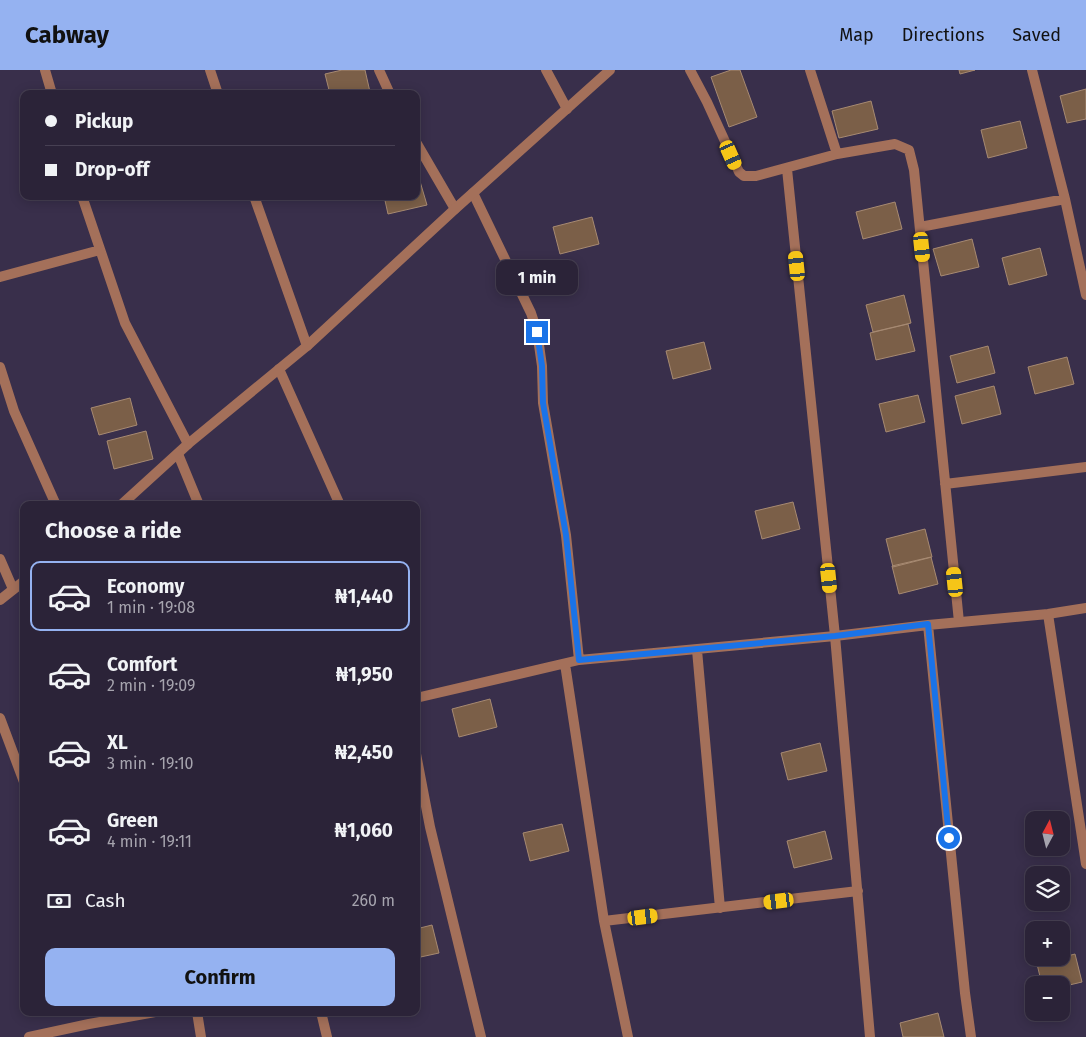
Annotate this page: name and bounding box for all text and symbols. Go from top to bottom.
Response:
text: Cabway [25,21,109,49]
text: Map [839,24,874,46]
text: Directions [902,24,984,46]
text: Saved [1012,24,1061,46]
text: Pickup [75,110,133,133]
car [718,138,743,172]
text: Drop-off [75,158,149,181]
car [912,231,931,263]
car [787,250,806,282]
callout: 1 min [496,260,578,294]
text: 1 min [518,268,556,287]
route end [526,321,548,343]
text: Choose a ride [45,517,181,544]
car [819,562,838,594]
car [945,566,964,598]
icon: car [47,574,92,619]
text: Economy [107,575,184,598]
text: ₦1,440 [335,585,393,608]
text: 1 min · 19:08 [107,598,195,617]
icon: car [47,652,92,697]
text: Comfort [107,653,177,676]
text: ₦1,950 [336,663,393,686]
text: 2 min · 19:09 [107,676,195,695]
icon: car [47,730,92,775]
text: XL [107,731,128,754]
text: ₦2,450 [335,741,393,764]
text: 3 min · 19:10 [107,754,194,773]
icon: car [47,808,92,853]
text: Green [107,809,158,832]
north arrow [1025,811,1070,856]
map controls [1025,811,1070,1021]
text: ₦1,060 [334,819,393,842]
route start [938,827,960,849]
text: 4 min · 19:11 [107,832,192,851]
button: layers [1025,866,1070,911]
icon: cash [45,887,73,915]
text: Cash [85,889,126,912]
text: 260 m [352,891,395,910]
car [763,892,794,910]
car [627,908,658,926]
button: + [1025,921,1070,966]
button: Confirm [45,948,395,1006]
button: − [1025,976,1070,1021]

